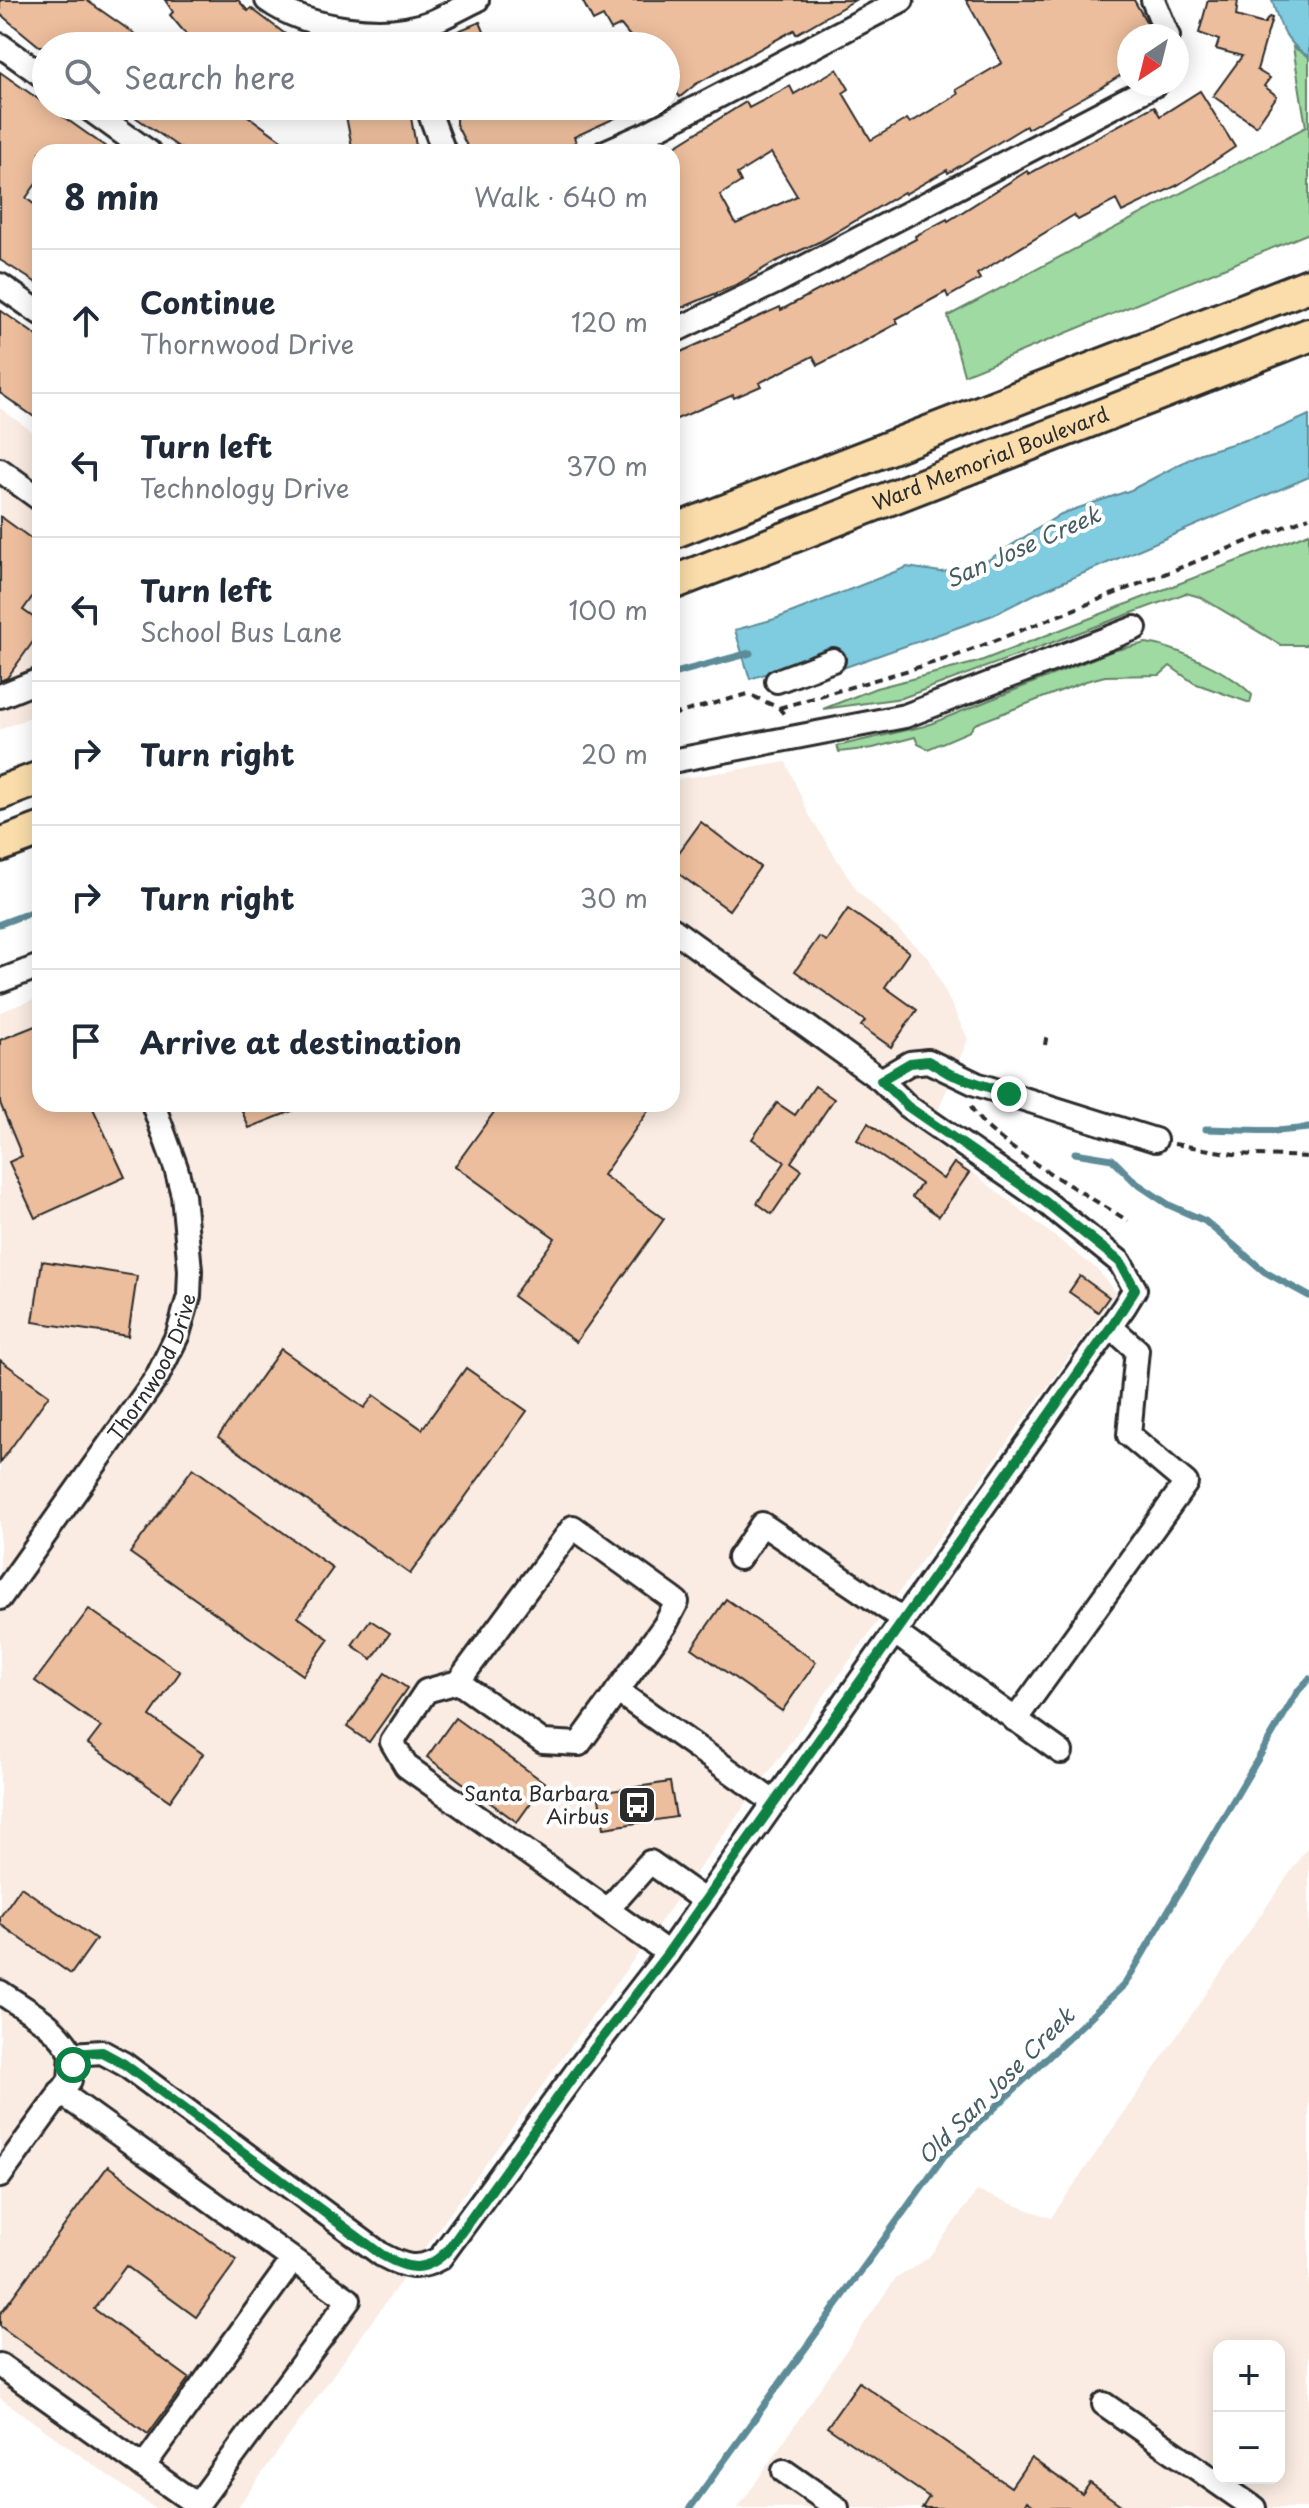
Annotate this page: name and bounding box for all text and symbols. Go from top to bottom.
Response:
north arrow [1117,24,1189,96]
search box [32,32,680,120]
icon: search [60,54,104,98]
text: Search here [124,54,296,99]
text: 8 min [64,170,159,222]
text: Walk · 640 m [474,177,648,216]
text: Continue [140,279,275,324]
icon: ahead [64,299,108,343]
text: 120 m [571,302,648,341]
text: Thornwood Drive [140,324,354,363]
street label: Ward Memorial Boulevard [868,398,1113,518]
text: Turn left [140,423,272,468]
icon: left [64,443,108,487]
text: 370 m [566,446,648,485]
text: Technology Drive [140,468,349,507]
water label: San Jose Creek [940,496,1107,595]
text: Turn left [140,567,272,612]
icon: left [64,587,108,631]
text: 100 m [568,590,648,629]
text: School Bus Lane [140,612,342,651]
icon: right [64,731,108,775]
text: Turn right [140,731,295,776]
text: 20 m [581,734,648,773]
icon: right [64,875,108,919]
text: Turn right [140,875,295,920]
text: 30 m [580,878,648,917]
icon: arrive [64,1019,108,1063]
text: Arrive at destination [140,1019,462,1064]
route end [991,1076,1027,1112]
street label: Thornwood Drive [100,1290,203,1447]
place label: Santa Barbara Airbus [464,1778,609,1831]
bus stop icon: Santa Barbara Airbus [616,1784,658,1826]
water label: Old San Jose Creek [909,1998,1082,2171]
route start [55,2047,91,2083]
map controls [1213,2340,1285,2484]
button: + [1213,2340,1285,2412]
button: − [1213,2412,1285,2484]

